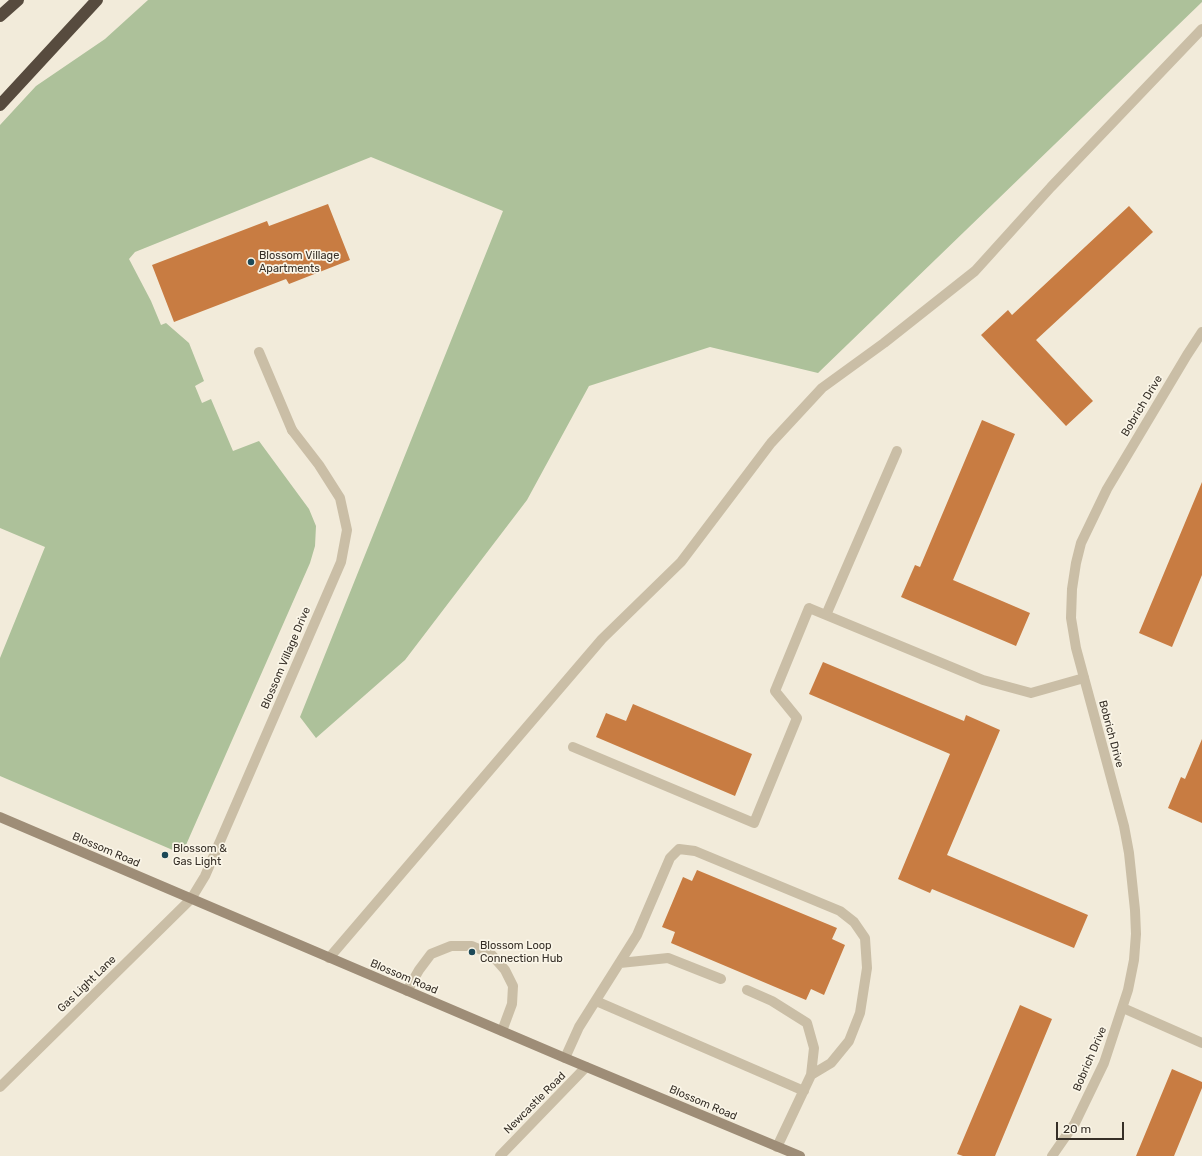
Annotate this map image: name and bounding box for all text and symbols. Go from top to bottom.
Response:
place label: Blossom Village Apartments [259,249,339,275]
marker: Blossom Village Apartments [246,257,256,267]
street label: Bobrich Drive [1119,373,1165,439]
street label: Blossom Village Drive [259,605,313,711]
street label: Bobrich Drive [1096,699,1126,769]
street label: Blossom Road [70,830,142,870]
place label: Blossom & Gas Light [173,842,227,868]
marker: Blossom & Gas Light [160,850,170,860]
place label: Blossom Loop Connection Hub [480,939,563,965]
marker: Blossom Loop Connection Hub [467,947,477,957]
street label: Gas Light Lane [55,953,119,1015]
street label: Blossom Road [368,957,440,997]
street label: Bobrich Drive [1070,1025,1110,1093]
street label: Newcastle Road [501,1069,569,1137]
street label: Blossom Road [667,1083,739,1123]
scale bar [1058,1114,1126,1140]
text: 20 m [1063,1122,1091,1136]

